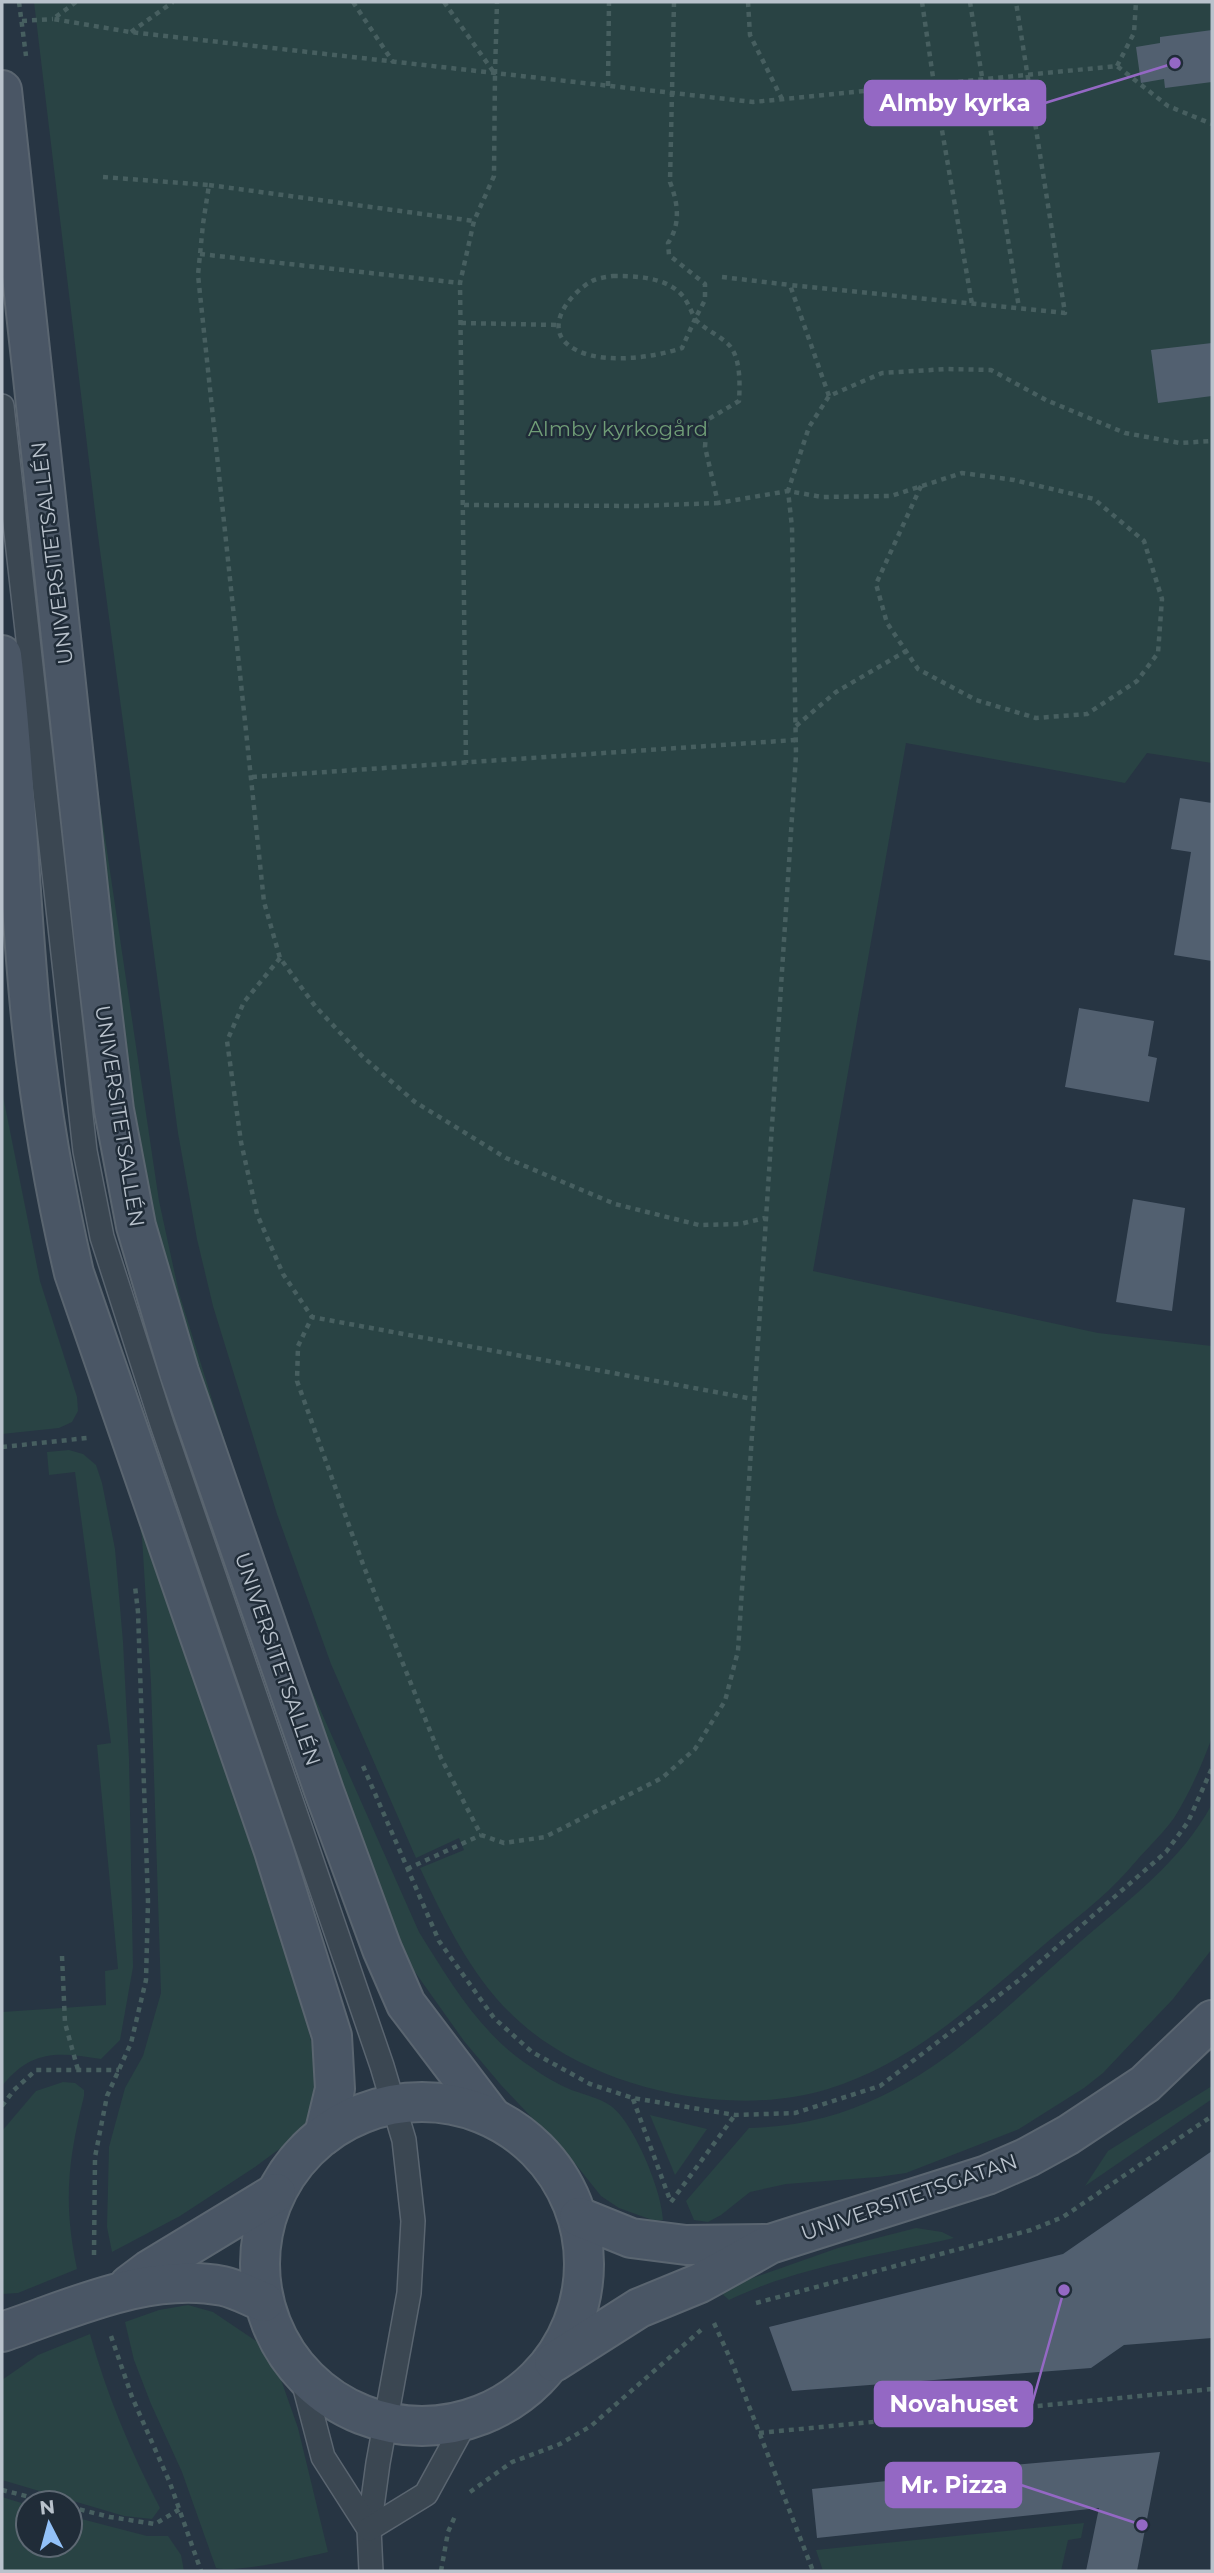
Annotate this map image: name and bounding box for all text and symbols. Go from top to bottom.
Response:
callout: Almby kyrka [865,81,1045,125]
text: Almby kyrka [878,89,1031,117]
park label: Almby kyrkogård [528,416,708,441]
street label: UNIVERSITETSALLÉN [26,440,78,666]
street label: UNIVERSITETSALLÉN [90,1003,150,1229]
street label: UNIVERSITETSALLÉN [230,1549,326,1769]
street label: UNIVERSITETSGATAN [797,2148,1021,2246]
callout: Novahuset [875,2382,1032,2426]
text: Novahuset [889,2390,1019,2418]
callout: Mr. Pizza [886,2463,1021,2507]
text: Mr. Pizza [900,2471,1008,2499]
north arrow [14,2489,84,2559]
text: N [38,2495,56,2520]

